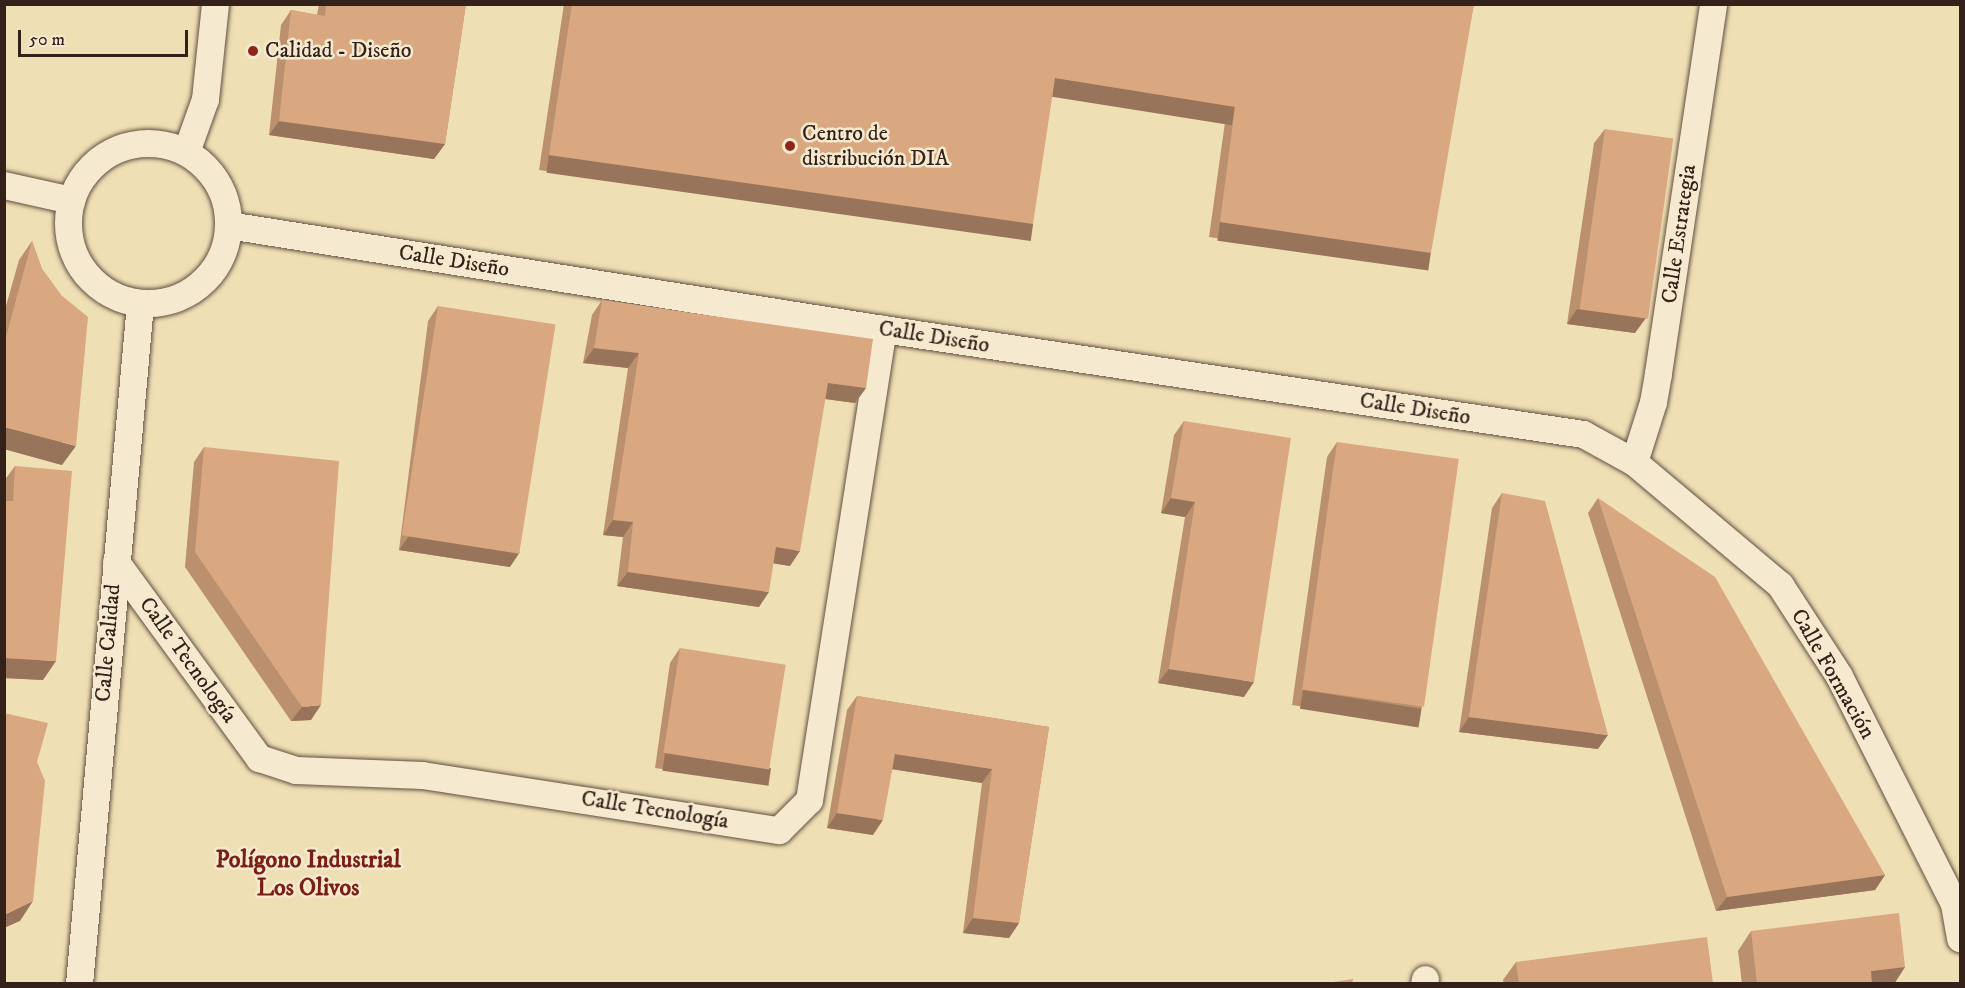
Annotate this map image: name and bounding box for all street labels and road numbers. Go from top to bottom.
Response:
street label: Calle Estrategia [1656,163,1702,305]
street label: Calle Diseño [397,239,511,283]
street label: Calle Diseño [877,315,991,359]
street label: Calle Diseño [1358,387,1472,431]
street label: Calle Calidad [90,583,126,703]
street label: Calle Tecnología [134,592,242,728]
street label: Calle Formación [1785,604,1881,744]
street label: Calle Tecnología [579,785,731,835]

